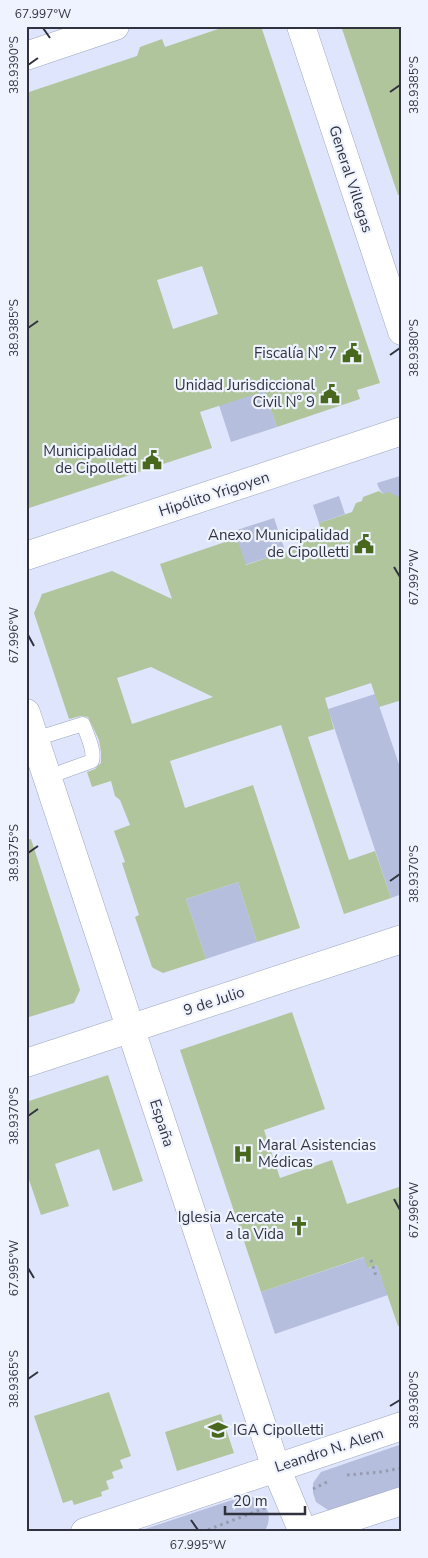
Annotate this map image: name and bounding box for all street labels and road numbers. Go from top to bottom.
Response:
street label: General Villegas [324,123,378,235]
street label: Hipólito Yrigoyen [156,467,272,521]
street label: 9 de Julio [181,982,247,1020]
street label: España [145,1097,179,1149]
street label: Leandro N. Alem [272,1423,386,1477]

